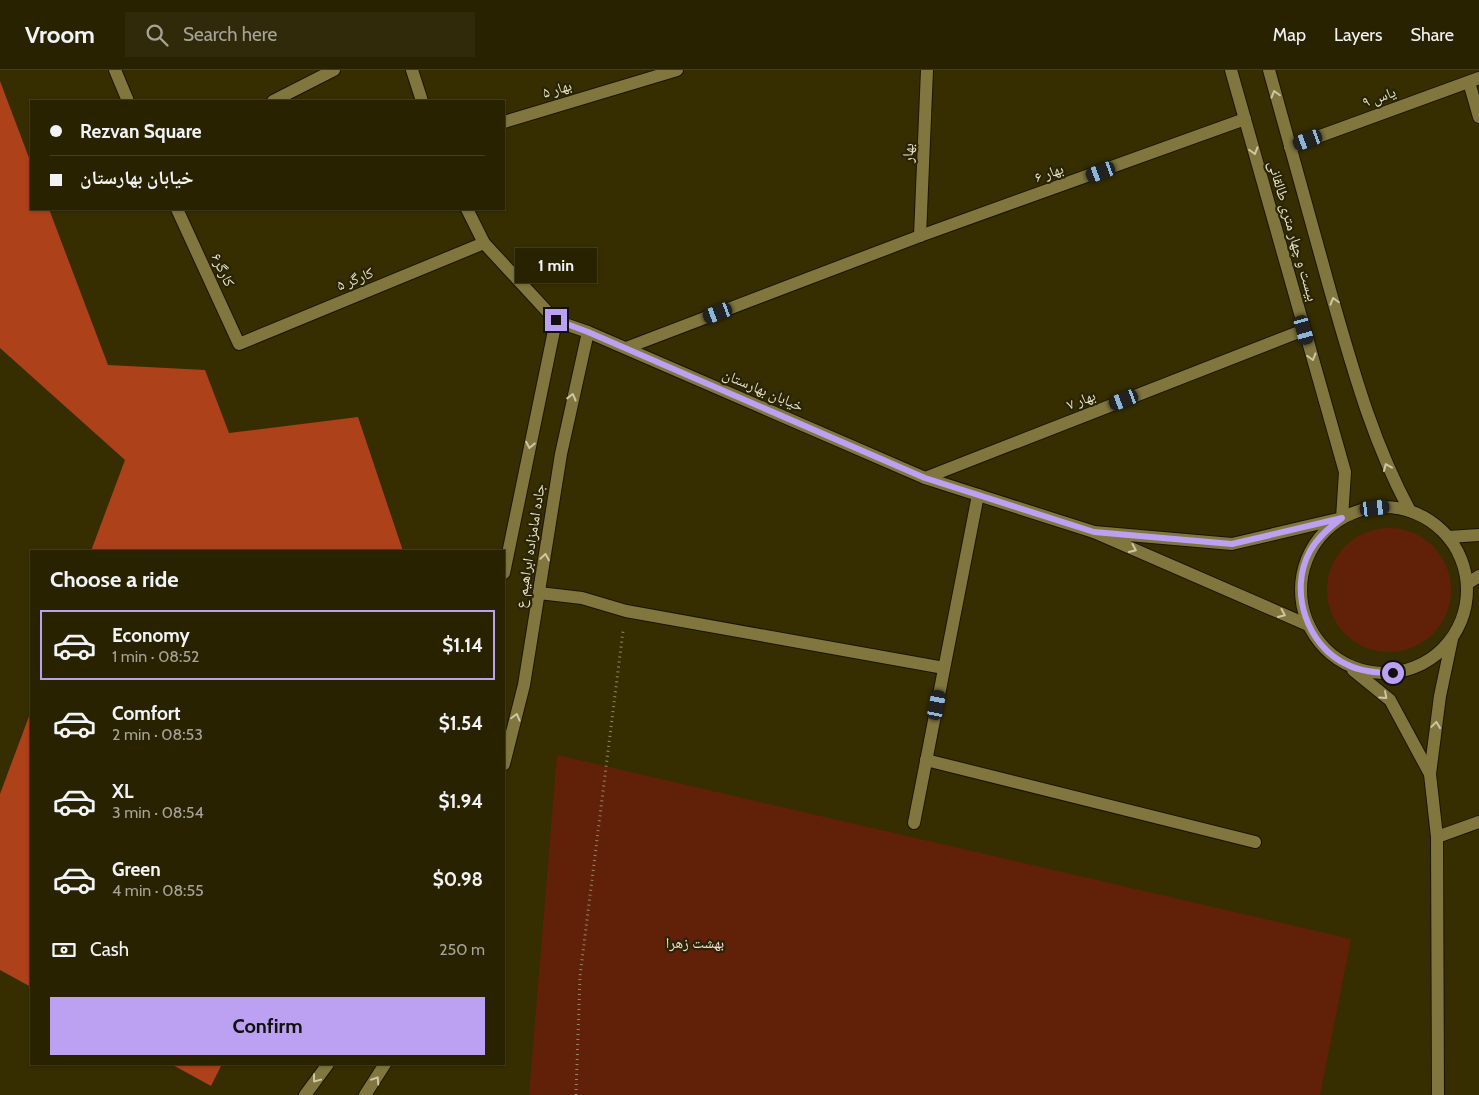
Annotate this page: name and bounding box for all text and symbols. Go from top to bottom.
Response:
search box [125,12,475,57]
text: Vroom [25,20,95,49]
icon: search [143,21,171,49]
text: Search here [183,23,277,46]
text: Map [1273,24,1306,46]
text: Layers [1334,24,1383,46]
text: Share [1411,24,1454,46]
street label: بهار ۵ [540,76,574,102]
street label: یاس ۹ [1360,83,1399,112]
one-way arrow [1271,91,1281,99]
text: Rezvan Square [80,120,202,143]
car [1291,128,1324,152]
street label: بهار [899,143,917,164]
one-way arrow [1248,146,1258,154]
street label: بهار ۶ [1032,159,1066,187]
street label: بیست و چهار متری طالقانی [1263,159,1322,304]
car [1084,160,1117,184]
text: خیابان بهارستان [80,166,194,189]
callout: 1 min [515,248,597,282]
street label: کارگر۶ [207,250,239,290]
text: 1 min [538,256,574,275]
street label: کارگر ۵ [334,263,376,295]
one-way arrow [1329,298,1339,306]
car [701,301,734,325]
route end [545,309,567,331]
car [1292,314,1315,346]
one-way arrow [1307,353,1317,361]
street label: خیابان بهارستان [719,365,807,416]
street label: بهار ۷ [1064,386,1098,414]
car [1107,388,1140,412]
one-way arrow [567,394,577,402]
one-way arrow [525,441,536,450]
one-way arrow [1383,463,1394,472]
street label: جاده امامزاده ابراهیم ع [511,482,550,610]
car [1359,499,1390,517]
one-way arrow [1128,542,1137,553]
one-way arrow [540,553,550,562]
text: Choose a ride [50,566,179,593]
one-way arrow [1277,607,1286,618]
icon: car [52,623,97,668]
text: Economy [112,624,190,647]
text: $1.14 [442,634,483,657]
text: 1 min · 08:52 [112,647,199,666]
route start [1382,662,1404,684]
car [926,689,947,721]
one-way arrow [1379,690,1388,699]
icon: car [52,701,97,746]
text: Comfort [112,702,181,725]
text: $1.54 [439,712,483,735]
one-way arrow [510,713,521,722]
one-way arrow [1431,721,1441,730]
text: 2 min · 08:53 [112,725,203,744]
icon: car [52,779,97,824]
text: XL [112,780,133,803]
text: $1.94 [439,790,483,813]
text: 3 min · 08:54 [112,803,204,822]
icon: car [52,857,97,902]
text: Green [112,858,161,881]
text: $0.98 [433,868,483,891]
text: 4 min · 08:55 [112,881,204,900]
park label: بهشت زهرا [666,934,724,952]
icon: cash [50,936,78,964]
text: Cash [90,938,129,961]
text: 250 m [439,940,485,959]
button: Confirm [50,997,485,1055]
one-way arrow [314,1073,322,1082]
one-way arrow [369,1076,379,1085]

